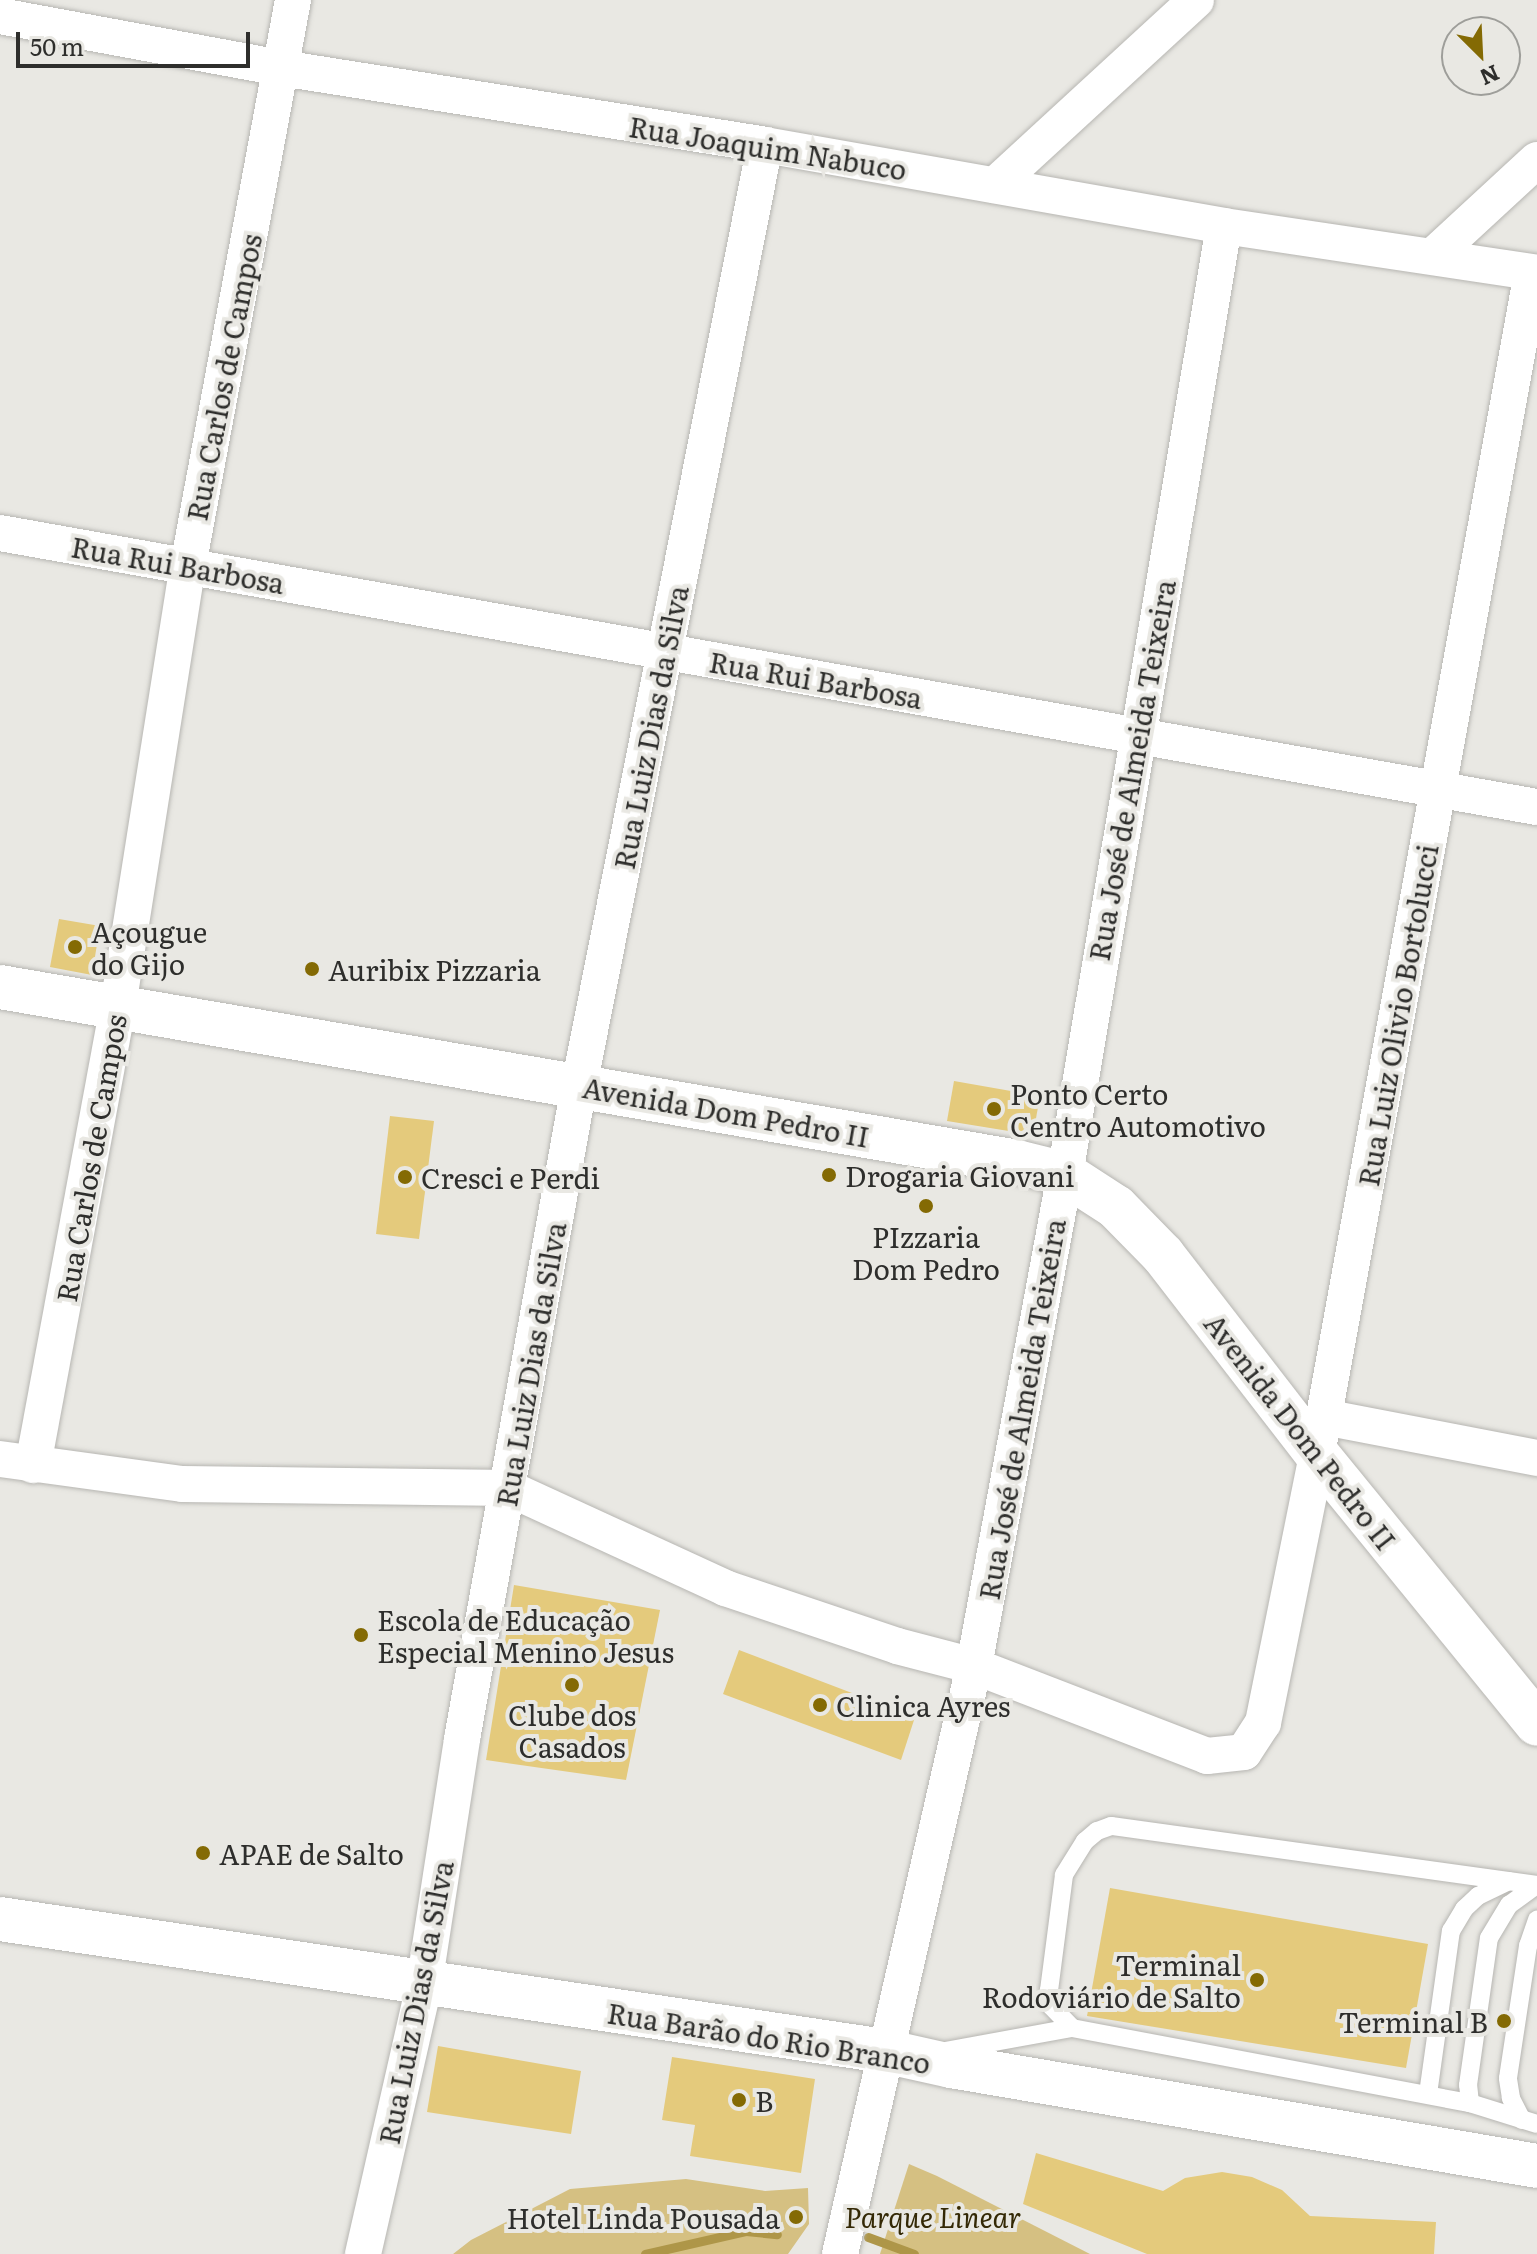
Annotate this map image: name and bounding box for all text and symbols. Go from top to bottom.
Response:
scale bar [20,16,254,66]
north arrow [1441,16,1521,96]
text: 50 m [30,28,84,63]
text: N [1475,58,1505,95]
street label: Rua Joaquim Nabuco [627,108,909,186]
street label: Rua Carlos de Campos [179,231,267,523]
street label: Rua Rui Barbosa [69,529,287,599]
street label: Rua José de Almeida Teixeira [1081,577,1181,963]
street label: Rua Luiz Dias da Silva [606,582,694,872]
street label: Rua Rui Barbosa [707,644,925,714]
street label: Rua Luiz Olivio Bortolucci [1350,841,1444,1189]
place label: Açougue do Gijo [91,914,207,980]
marker: Açougue do Gijo [66,938,84,956]
place label: Auribix Pizzaria [328,952,541,986]
marker: Auribix Pizzaria [303,960,321,978]
street label: Rua Carlos de Campos [48,1012,132,1304]
street label: Avenida Dom Pedro II [580,1069,872,1153]
place label: Ponto Certo Centro Automotivo [1010,1076,1266,1142]
marker: Ponto Certo Centro Automotivo [985,1100,1003,1118]
place label: Drogaria Giovani [845,1158,1074,1192]
place label: Cresci e Perdi [421,1160,600,1194]
marker: Drogaria Giovani [820,1166,838,1184]
marker: Cresci e Perdi [396,1168,414,1186]
marker: PIzzaria Dom Pedro [917,1197,935,1215]
street label: Rua José de Almeida Teixeira [971,1216,1071,1602]
street label: Rua Luiz Dias da Silva [488,1219,572,1509]
place label: PIzzaria Dom Pedro [852,1219,1000,1285]
street label: Avenida Dom Pedro II [1198,1306,1404,1556]
place label: Escola de Educação Especial Menino Jesus [377,1602,674,1668]
marker: Escola de Educação Especial Menino Jesus [352,1626,370,1644]
marker: Clube dos Casados [563,1676,581,1694]
place label: Clinica Ayres [836,1688,1010,1722]
marker: Clinica Ayres [811,1696,829,1714]
place label: Clube dos Casados [508,1697,636,1763]
place label: APAE de Salto [219,1836,404,1870]
marker: APAE de Salto [194,1844,212,1862]
street label: Rua Luiz Dias da Silva [371,1857,459,2147]
place label: Terminal Rodoviário de Salto [982,1947,1241,2013]
marker: Terminal Rodoviário de Salto [1248,1971,1266,1989]
street label: Rua Barão do Rio Branco [605,1995,933,2079]
place label: Terminal B [1338,2004,1488,2038]
marker: Terminal B [1495,2012,1513,2030]
place label: B [755,2083,773,2117]
marker: B [730,2091,748,2109]
park label: Parque Linear [845,2199,1021,2233]
place label: Hotel Linda Pousada [506,2200,780,2234]
marker: Hotel Linda Pousada [787,2208,805,2226]

